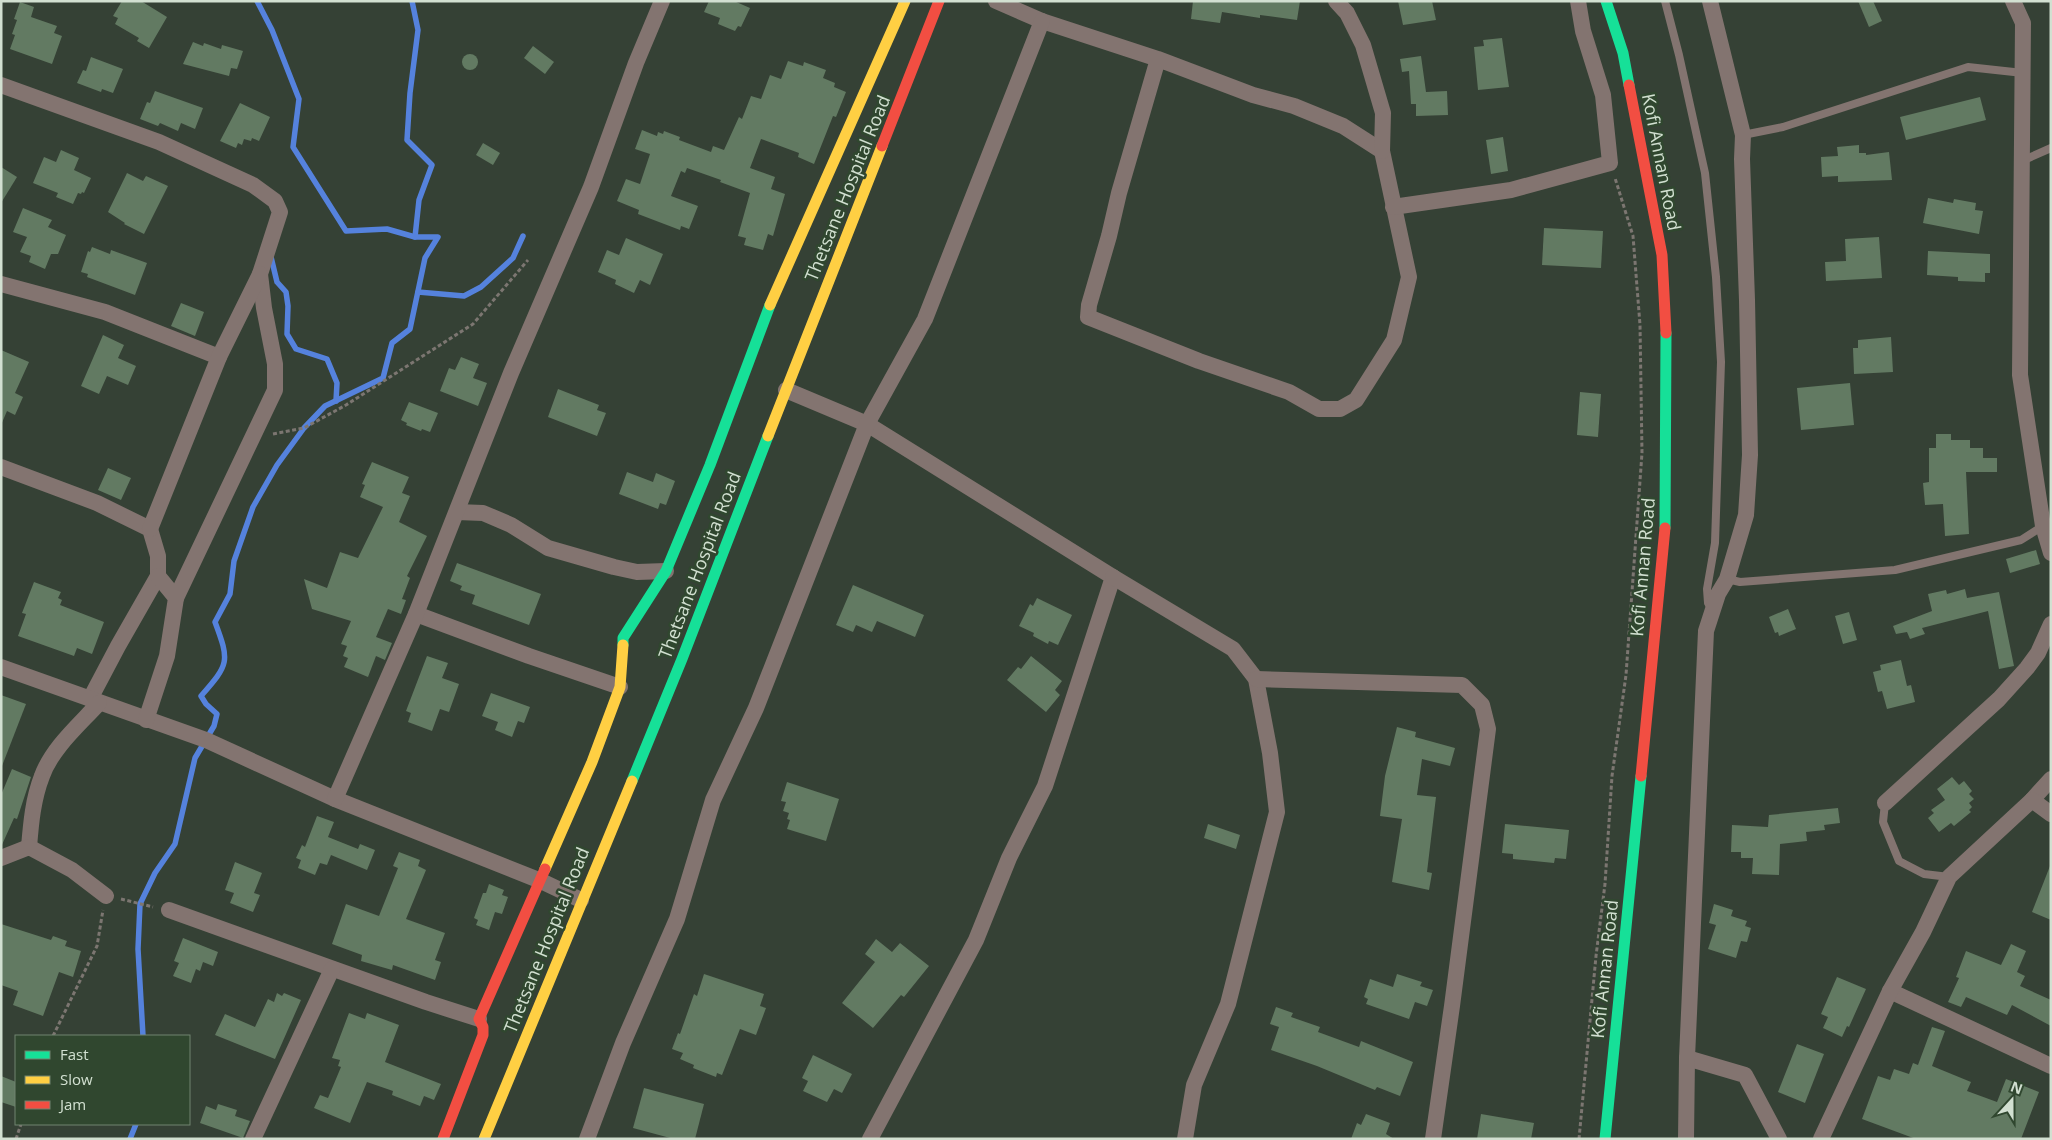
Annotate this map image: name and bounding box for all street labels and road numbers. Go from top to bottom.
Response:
street label: Thetsane Hospital Road [799,91,895,285]
street label: Kofi Annan Road [1637,91,1687,233]
street label: Thetsane Hospital Road [652,468,746,662]
street label: Kofi Annan Road [1624,497,1660,637]
street label: Thetsane Hospital Road [498,843,594,1037]
street label: Kofi Annan Road [1585,898,1623,1040]

